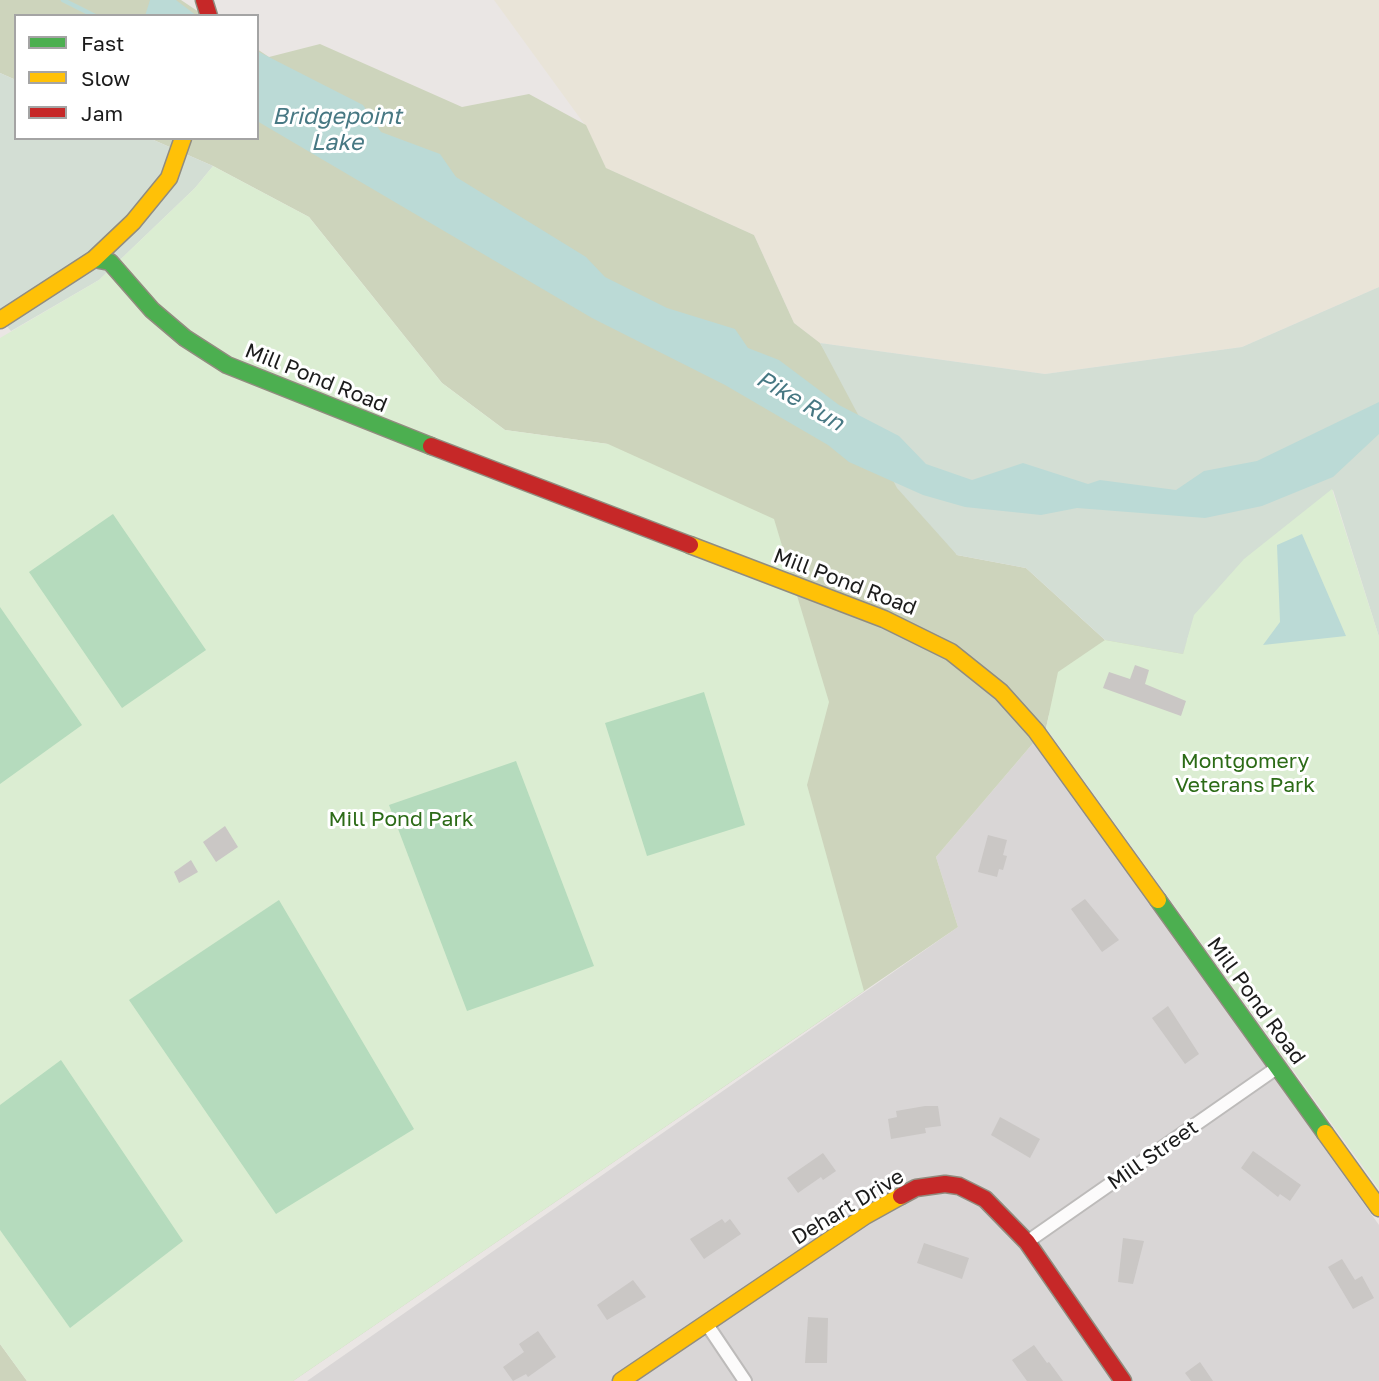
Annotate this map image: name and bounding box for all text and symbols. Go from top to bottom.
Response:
legend [14,14,259,140]
text: Fast [81,30,124,56]
text: Slow [81,65,130,91]
text: Jam [81,100,123,126]
water label: Bridgepoint Lake [272,103,402,157]
street label: Mill Pond Road [241,338,391,418]
water label: Pike Run [751,365,849,437]
street label: Mill Pond Road [770,543,920,621]
park label: Montgomery Veterans Park [1175,748,1315,798]
park label: Mill Pond Park [328,806,474,832]
street label: Mill Pond Road [1201,932,1311,1070]
street label: Mill Street [1103,1115,1203,1195]
street label: Dehart Drive [788,1164,908,1250]

